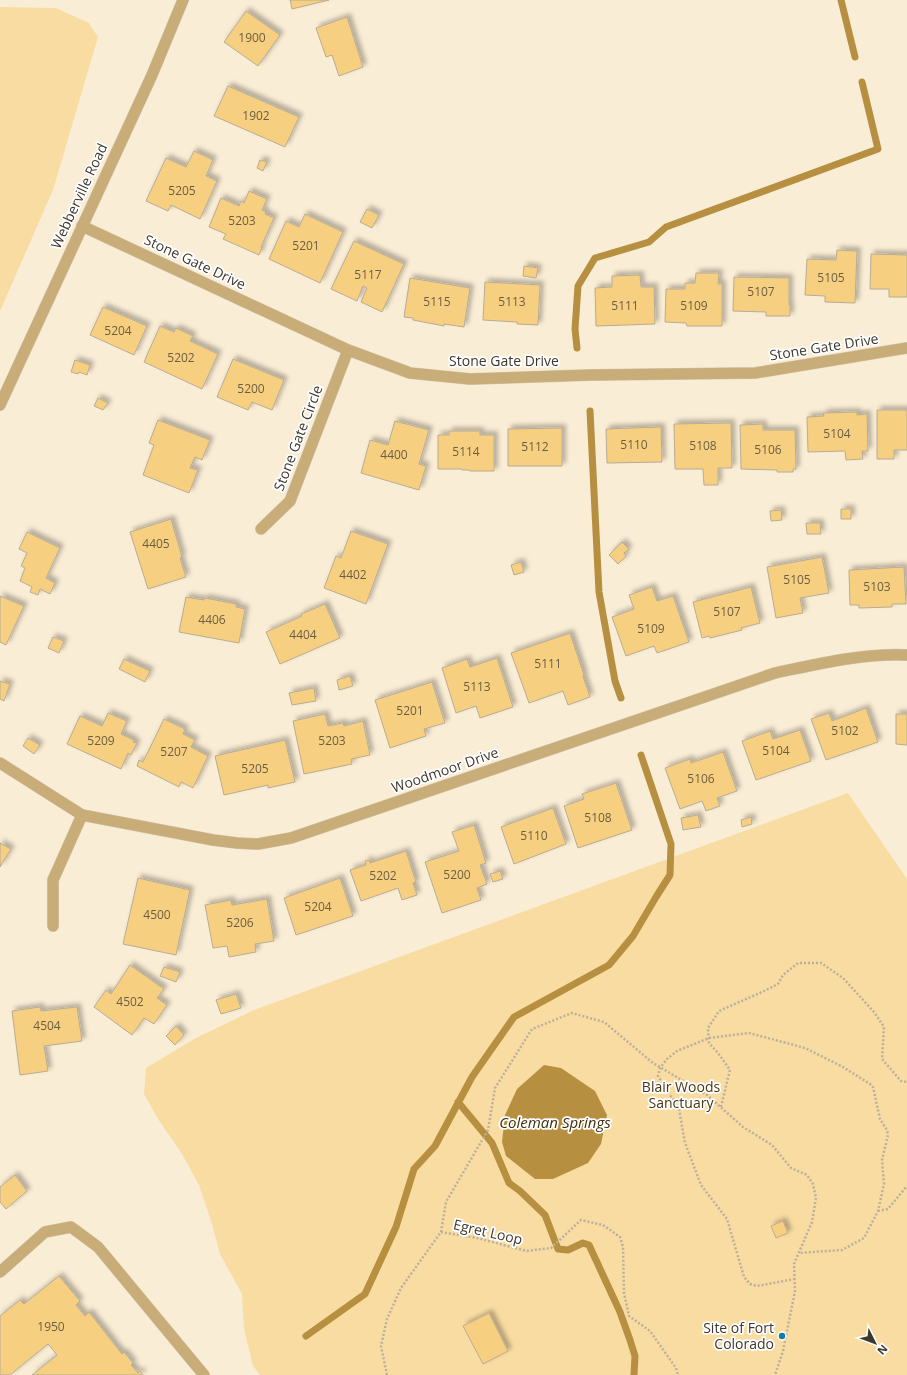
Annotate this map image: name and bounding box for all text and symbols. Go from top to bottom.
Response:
house number: 1900 [238,29,266,46]
house number: 1902 [242,107,270,124]
street label: Webberville Road [46,140,111,251]
house number: 5205 [168,182,196,199]
house number: 5203 [228,212,256,229]
street label: Stone Gate Drive [141,230,249,293]
house number: 5201 [292,237,320,254]
house number: 5117 [354,266,382,283]
house number: 5105 [817,269,845,286]
house number: 5107 [747,283,775,300]
house number: 5115 [423,293,451,310]
house number: 5113 [498,293,526,310]
house number: 5111 [611,297,639,314]
house number: 5109 [680,297,708,314]
house number: 5204 [104,322,132,339]
street label: Stone Gate Drive [768,329,880,364]
house number: 5202 [167,349,195,366]
street label: Stone Gate Drive [449,351,559,370]
house number: 5200 [237,380,265,397]
street label: Stone Gate Circle [269,382,326,493]
house number: 5104 [823,425,851,442]
house number: 5110 [620,436,648,453]
house number: 5108 [689,437,717,454]
house number: 5112 [521,438,549,455]
house number: 5106 [754,441,782,458]
house number: 5114 [452,443,480,460]
house number: 4400 [380,446,408,463]
house number: 4405 [142,535,170,552]
house number: 4402 [339,566,367,583]
house number: 5105 [783,571,811,588]
house number: 5103 [863,578,891,595]
house number: 5107 [713,603,741,620]
house number: 4406 [198,611,226,628]
house number: 5109 [637,620,665,637]
house number: 4404 [289,626,317,643]
house number: 5111 [534,655,562,672]
house number: 5113 [463,678,491,695]
house number: 5201 [396,702,424,719]
house number: 5102 [831,722,859,739]
house number: 5209 [87,732,115,749]
house number: 5203 [318,732,346,749]
street label: Woodmoor Drive [389,742,501,797]
house number: 5104 [762,742,790,759]
house number: 5207 [160,743,188,760]
house number: 5205 [241,760,269,777]
house number: 5106 [687,770,715,787]
house number: 5108 [584,809,612,826]
house number: 5110 [520,827,548,844]
house number: 5200 [443,866,471,883]
house number: 5202 [369,867,397,884]
house number: 5204 [304,898,332,915]
house number: 4500 [143,906,171,923]
house number: 5206 [226,914,254,931]
house number: 4502 [116,993,144,1010]
house number: 4504 [33,1017,61,1034]
park label: Blair Woods Sanctuary [642,1077,720,1112]
water label: Coleman Springs [499,1112,611,1132]
street label: Egret Loop [452,1214,525,1249]
house number: 1950 [37,1318,65,1335]
place label: Site of Fort Colorado [703,1318,774,1353]
north arrow [855,1323,895,1363]
marker: Site of Fort Colorado [777,1331,787,1341]
text: N [874,1342,891,1358]

